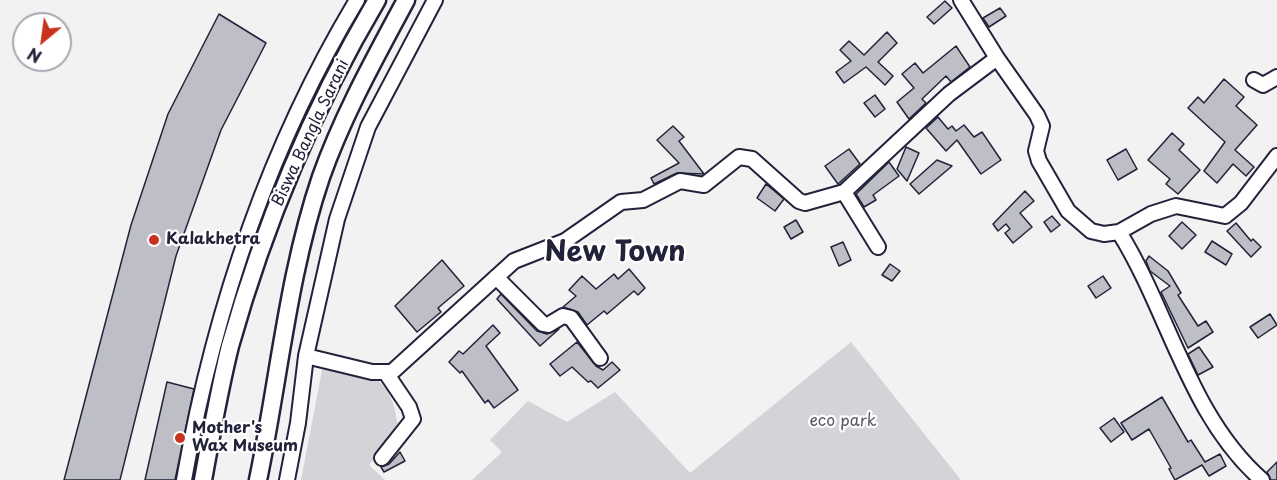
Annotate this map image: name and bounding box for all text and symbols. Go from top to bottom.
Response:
north arrow [12,12,72,72]
text: N [23,42,46,70]
street label: Biswa Bangla Sarani [269,57,353,209]
place label: Kalakhetra [166,230,260,250]
marker: Kalakhetra [147,233,161,247]
district label: New Town [544,236,686,270]
park label: eco park [809,412,877,432]
place label: Mother's Wax Museum [192,419,298,457]
marker: Mother's Wax Museum [173,431,187,445]

